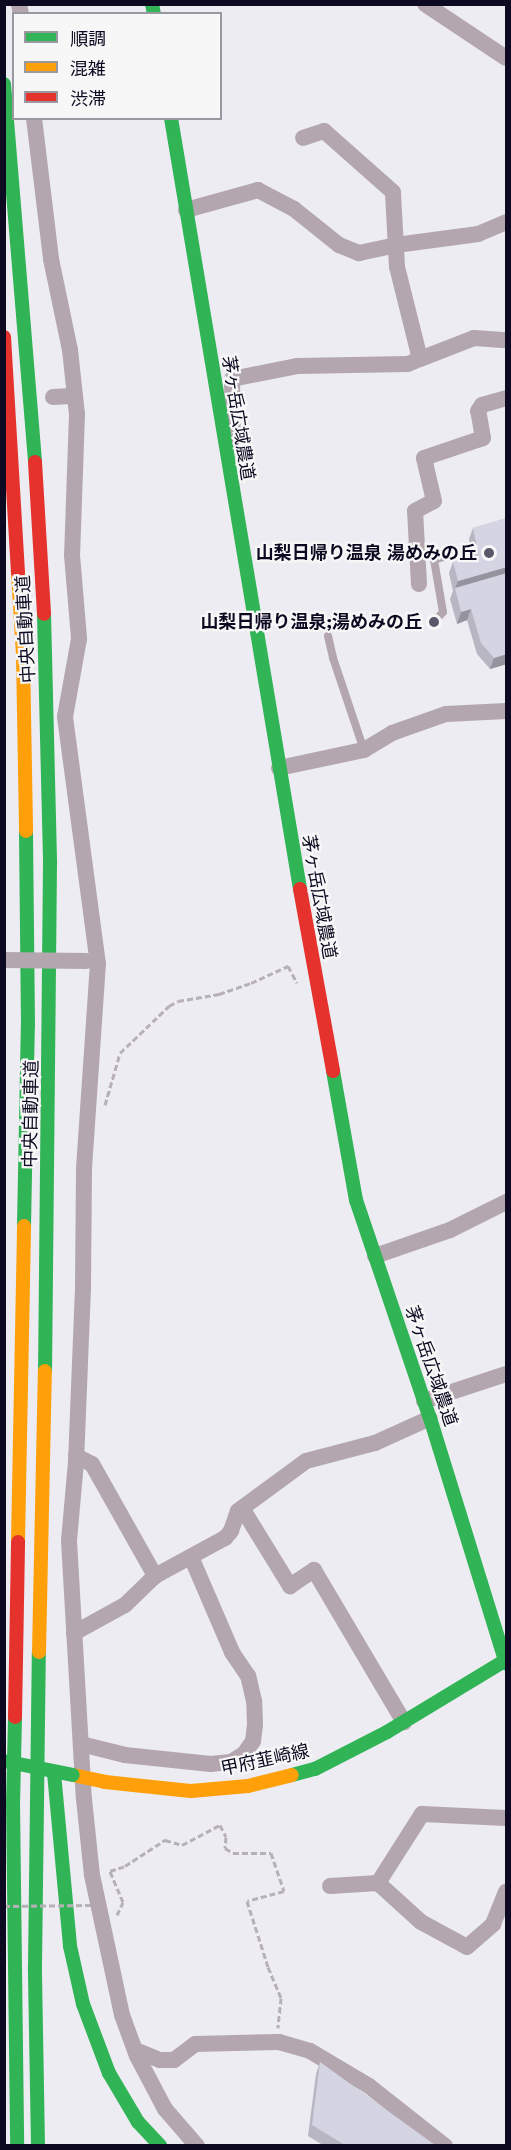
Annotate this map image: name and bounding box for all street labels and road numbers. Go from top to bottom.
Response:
street label: 茅ヶ岳広域農道 [217,354,259,482]
street label: 中央自動車道 [12,575,40,683]
street label: 茅ヶ岳広域農道 [297,833,341,961]
street label: 中央自動車道 [19,1060,43,1168]
street label: 茅ヶ岳広域農道 [400,1303,462,1429]
street label: 甲府韮崎線 [219,1740,311,1780]

